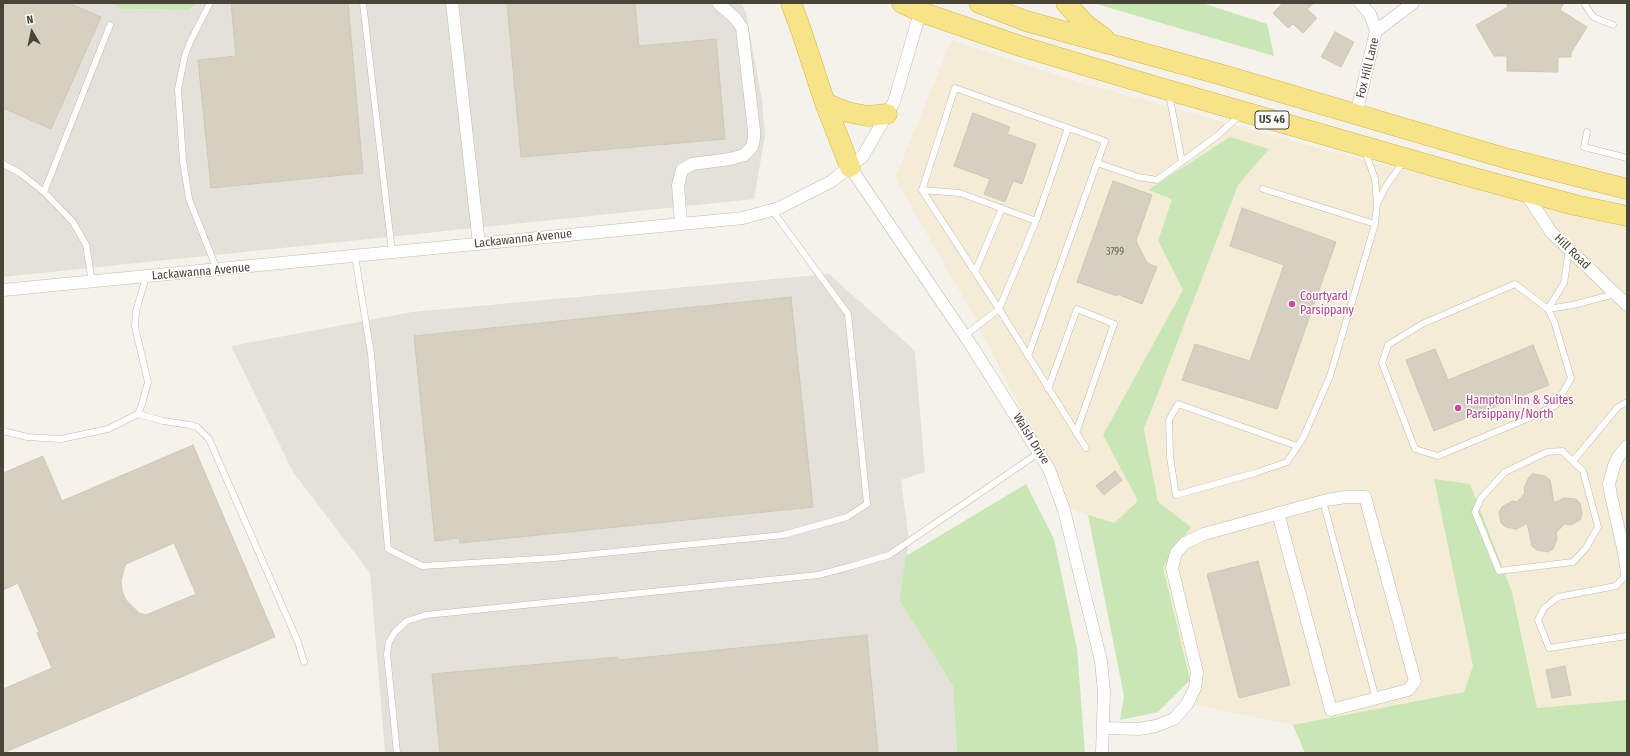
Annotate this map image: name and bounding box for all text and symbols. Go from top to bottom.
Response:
north arrow [12,12,52,52]
text: N [26,13,34,27]
street label: Fox Hill Lane [1354,36,1382,100]
road number: US 46 [1255,111,1289,129]
street label: Lackawanna Avenue [473,227,573,251]
street label: Hill Road [1551,231,1593,273]
house number: 3799 [1106,246,1124,258]
street label: Lackawanna Avenue [151,261,251,283]
place label: Courtyard Parsippany [1300,290,1354,318]
marker: Courtyard Parsippany [1287,299,1297,309]
place label: Hampton Inn & Suites Parsippany/North [1466,394,1573,422]
marker: Hampton Inn & Suites Parsippany/North [1453,403,1463,413]
street label: Walsh Drive [1010,411,1052,467]

